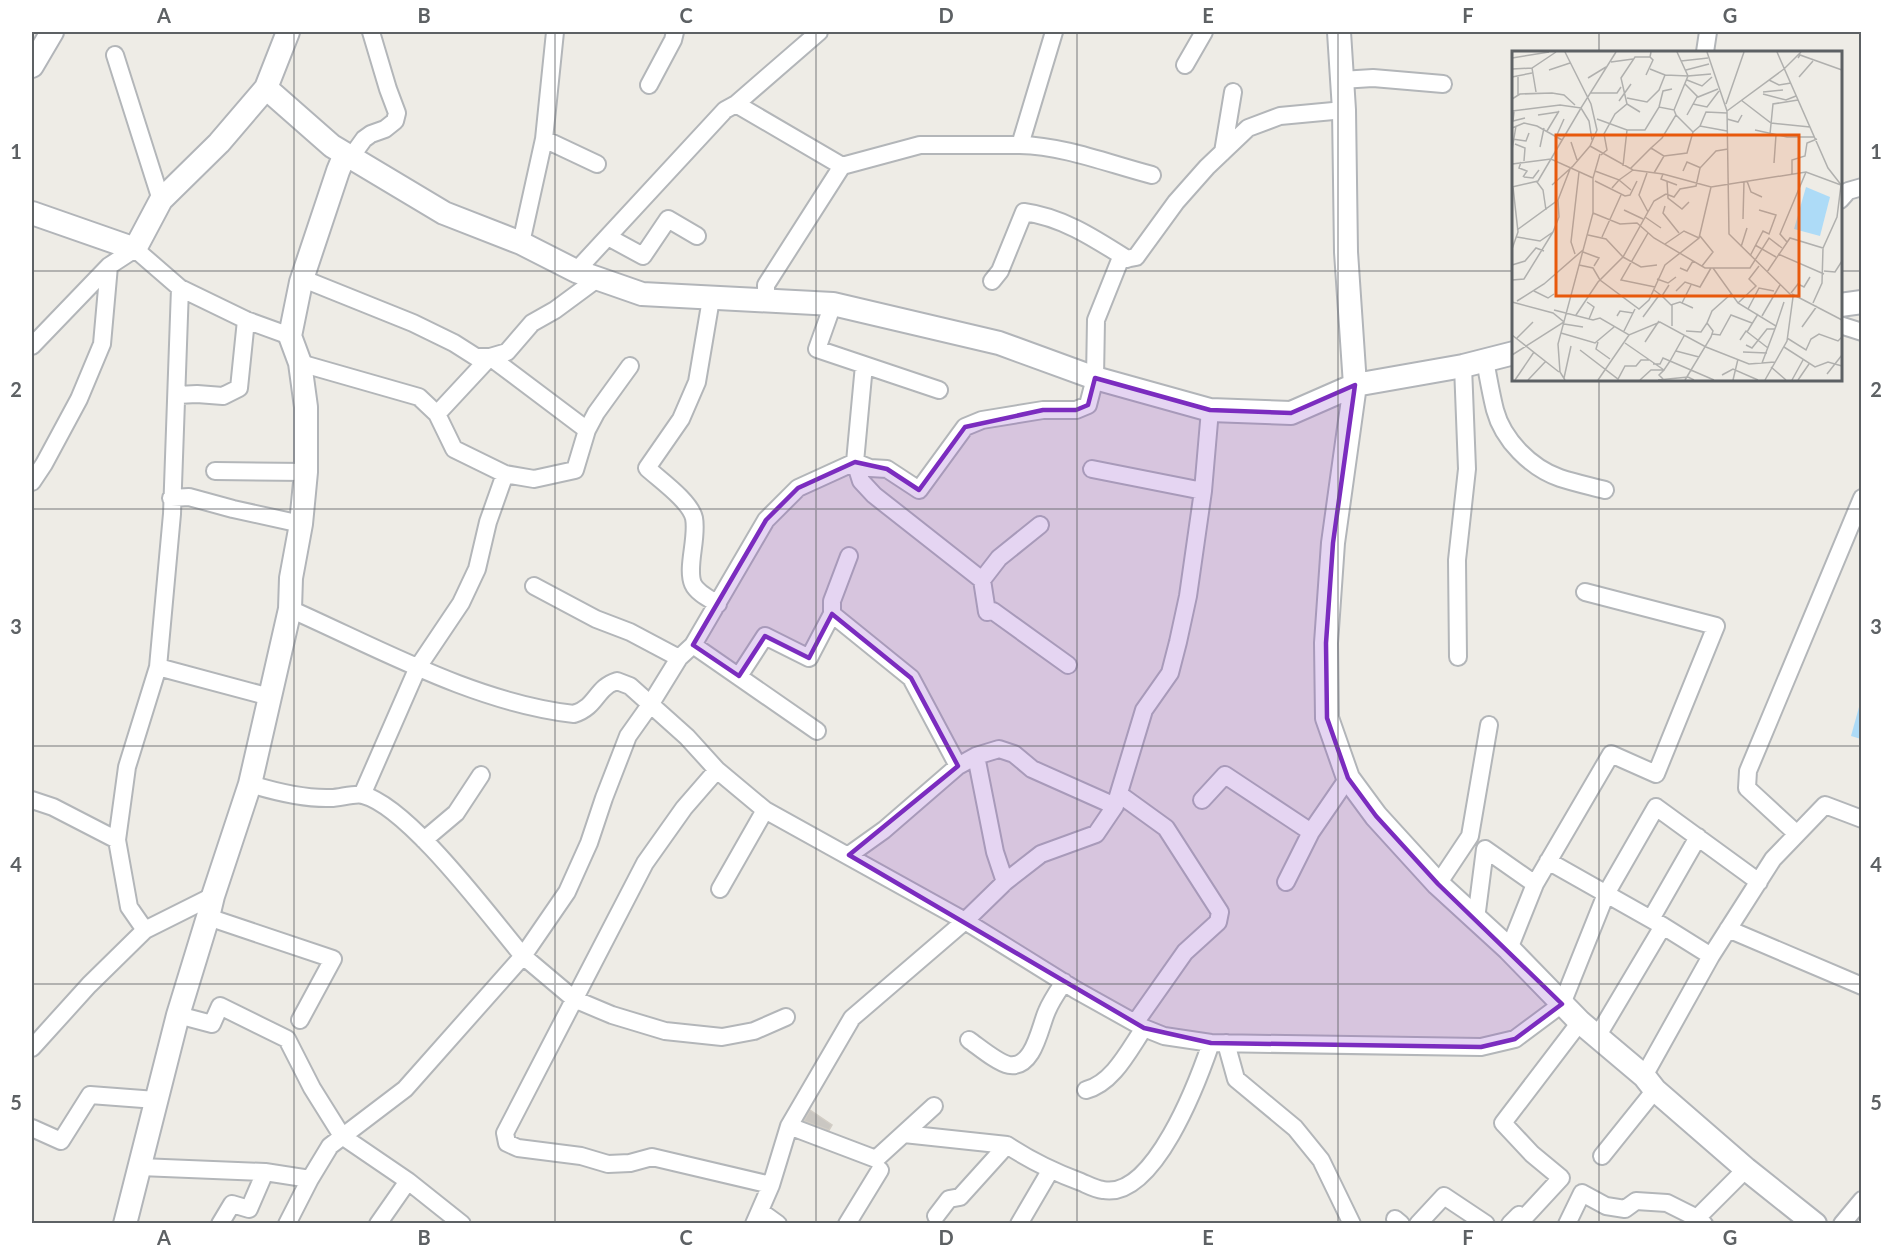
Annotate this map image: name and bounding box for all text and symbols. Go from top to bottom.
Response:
text: A [156,3,171,27]
text: B [417,3,431,27]
text: C [679,3,693,27]
text: D [938,3,954,27]
text: E [1202,3,1214,27]
text: F [1462,3,1474,27]
text: G [1723,3,1737,27]
inset map [1512,51,1842,381]
text: 1 [10,139,22,163]
text: 1 [1870,139,1882,163]
text: 2 [10,377,22,401]
text: 2 [1870,377,1882,401]
text: 3 [10,614,22,638]
text: 3 [1870,614,1882,638]
text: 4 [10,852,22,876]
text: 4 [1870,852,1882,876]
text: 5 [10,1090,22,1114]
text: 5 [1870,1090,1882,1114]
text: A [156,1225,171,1249]
text: B [417,1225,431,1249]
text: C [679,1225,693,1249]
text: D [938,1225,954,1249]
text: E [1202,1225,1214,1249]
text: F [1462,1225,1474,1249]
text: G [1723,1225,1737,1249]

